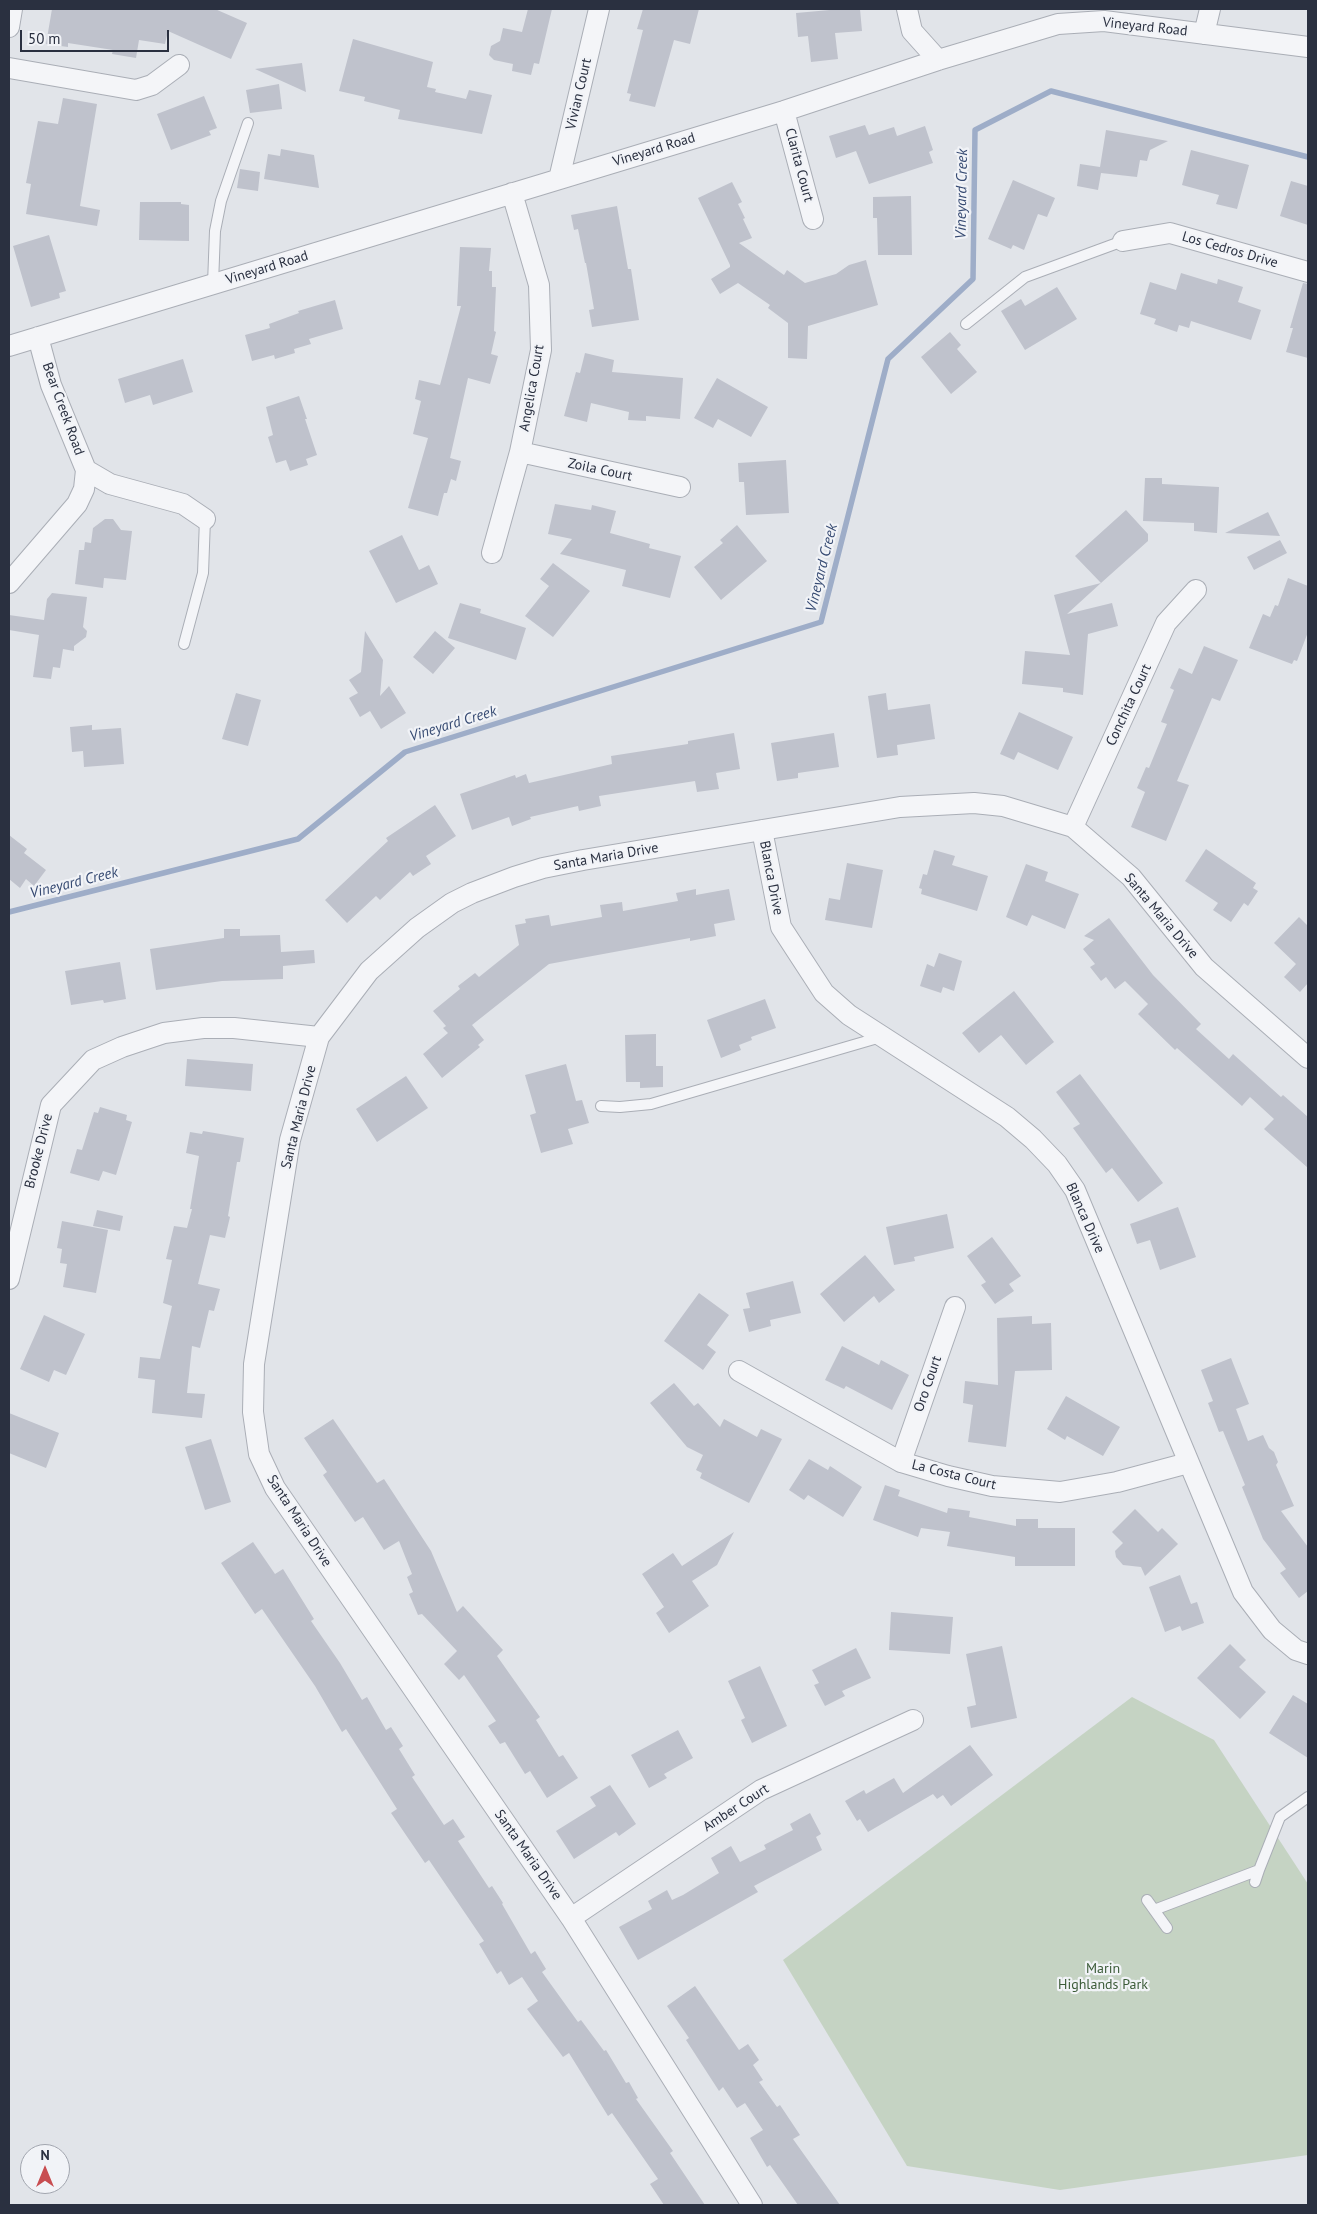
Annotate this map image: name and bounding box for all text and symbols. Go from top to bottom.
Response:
street label: Vineyard Road [1102,14,1188,40]
scale bar [22,20,171,52]
text: 50 m [28,29,61,48]
street label: Vivian Court [563,57,595,131]
street label: Clarita Court [781,126,817,204]
street label: Vineyard Road [611,129,697,171]
water label: Vineyard Creek [952,149,972,239]
street label: Los Cedros Drive [1180,228,1280,272]
street label: Vineyard Road [224,247,310,289]
street label: Angelica Court [516,343,548,433]
street label: Bear Creek Road [38,360,88,458]
street label: Zoila Court [566,455,634,485]
water label: Vineyard Creek [802,522,842,614]
street label: Conchita Court [1103,661,1155,749]
water label: Vineyard Creek [407,702,499,746]
street label: Blanca Drive [756,839,786,917]
street label: Santa Maria Drive [552,840,660,874]
water label: Vineyard Creek [28,863,120,903]
street label: Santa Maria Drive [1120,870,1202,962]
street label: Santa Maria Drive [278,1064,320,1170]
street label: Brooke Drive [22,1112,56,1190]
street label: Blanca Drive [1062,1180,1108,1256]
street label: Oro Court [911,1354,945,1414]
street label: La Costa Court [910,1456,998,1494]
street label: Santa Maria Drive [263,1472,335,1570]
street label: Amber Court [700,1780,772,1836]
street label: Santa Maria Drive [491,1807,565,1903]
park label: Marin Highlands Park [1058,1961,1148,1994]
north arrow [20,2144,70,2194]
text: N [40,2146,50,2164]

